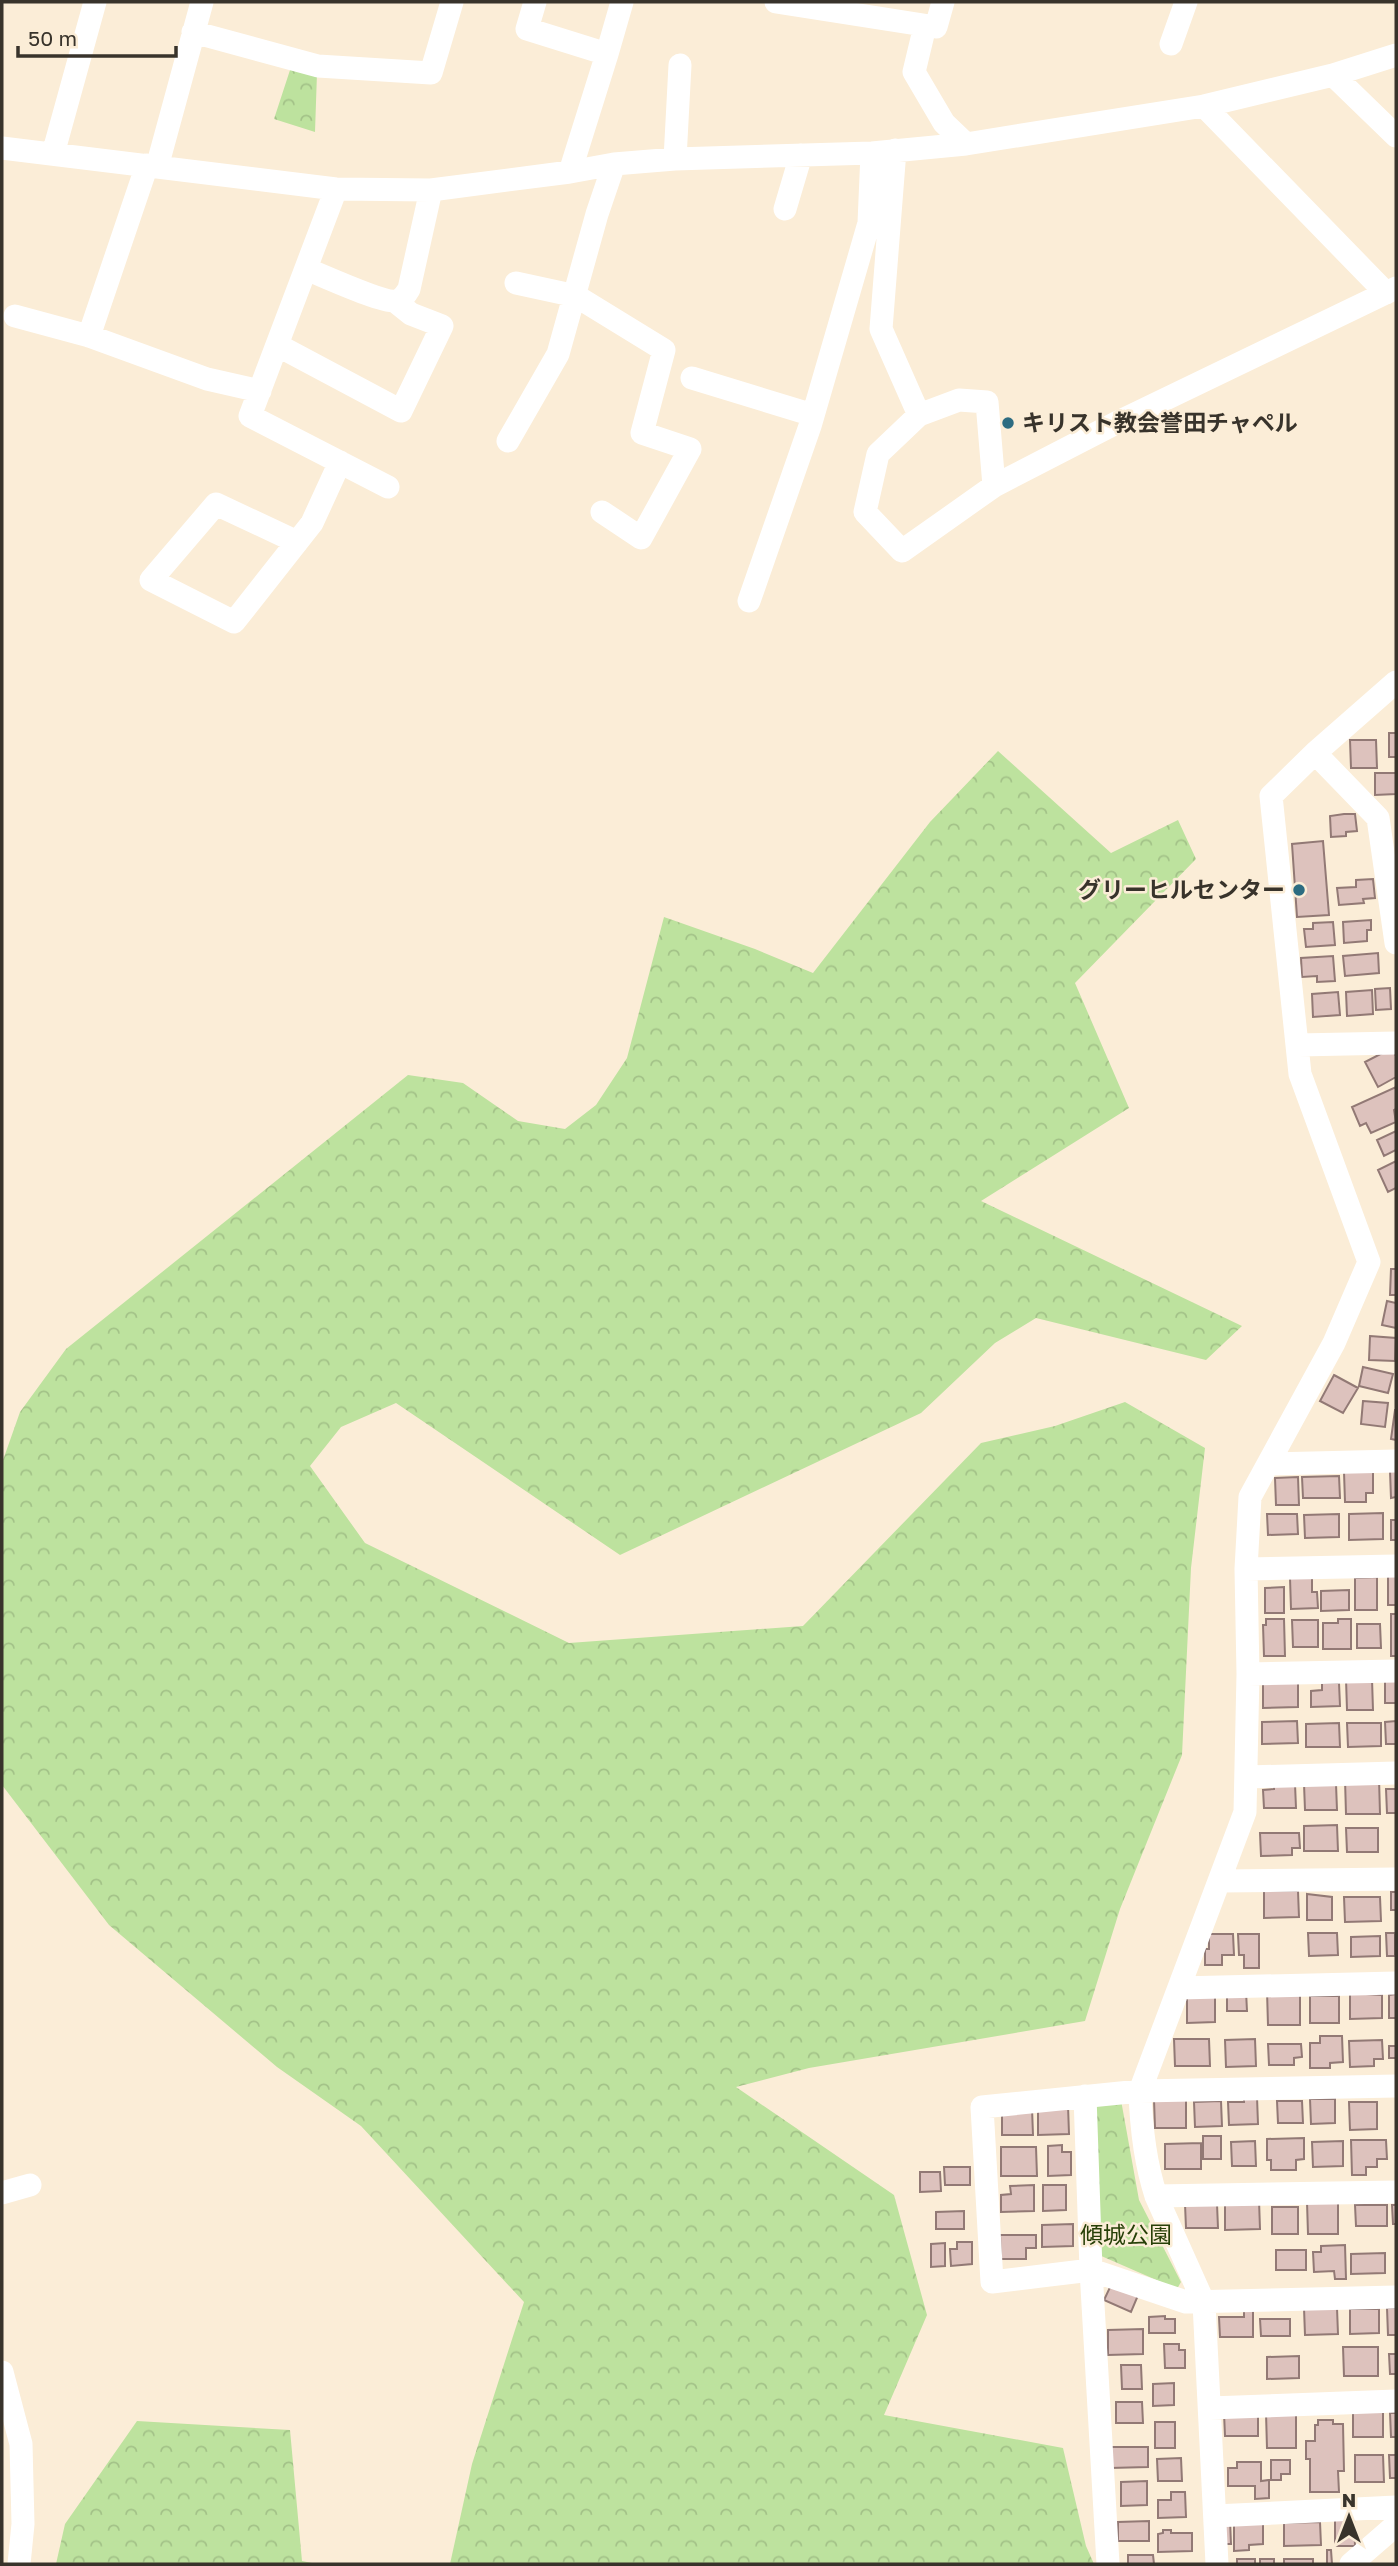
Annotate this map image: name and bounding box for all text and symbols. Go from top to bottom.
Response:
scale bar [18,14,175,58]
text: 50 m [28,25,77,51]
place label: キリスト教会誉田チャペル [1022,408,1298,436]
marker: キリスト教会誉田チャペル [1000,415,1016,431]
place label: グリーヒルセンター [1078,875,1285,903]
marker: グリーヒルセンター [1291,882,1307,898]
park label: 傾城公園 [1080,2220,1172,2248]
north arrow [1314,2482,1384,2552]
text: N [1342,2488,1356,2511]

